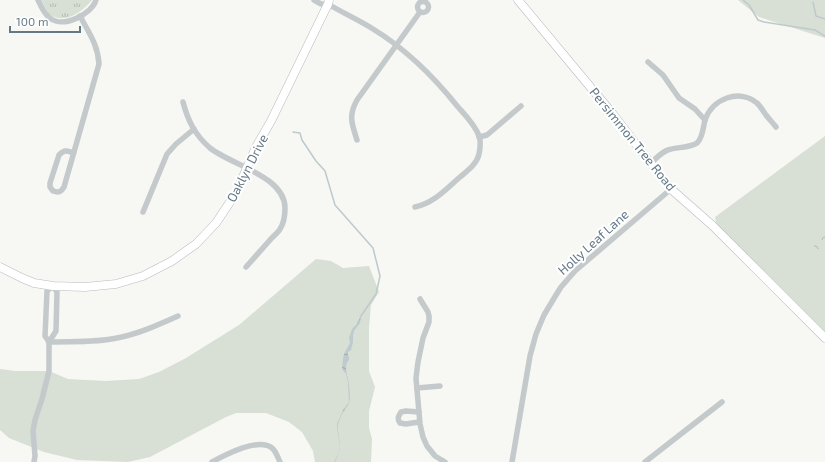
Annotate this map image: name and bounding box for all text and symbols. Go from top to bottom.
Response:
scale bar [10,8,80,34]
text: 100 m [16,14,48,28]
street label: Persimmon Tree Road [586,84,680,194]
street label: Oaklyn Drive [223,131,271,205]
street label: Holly Leaf Lane [554,206,632,278]

